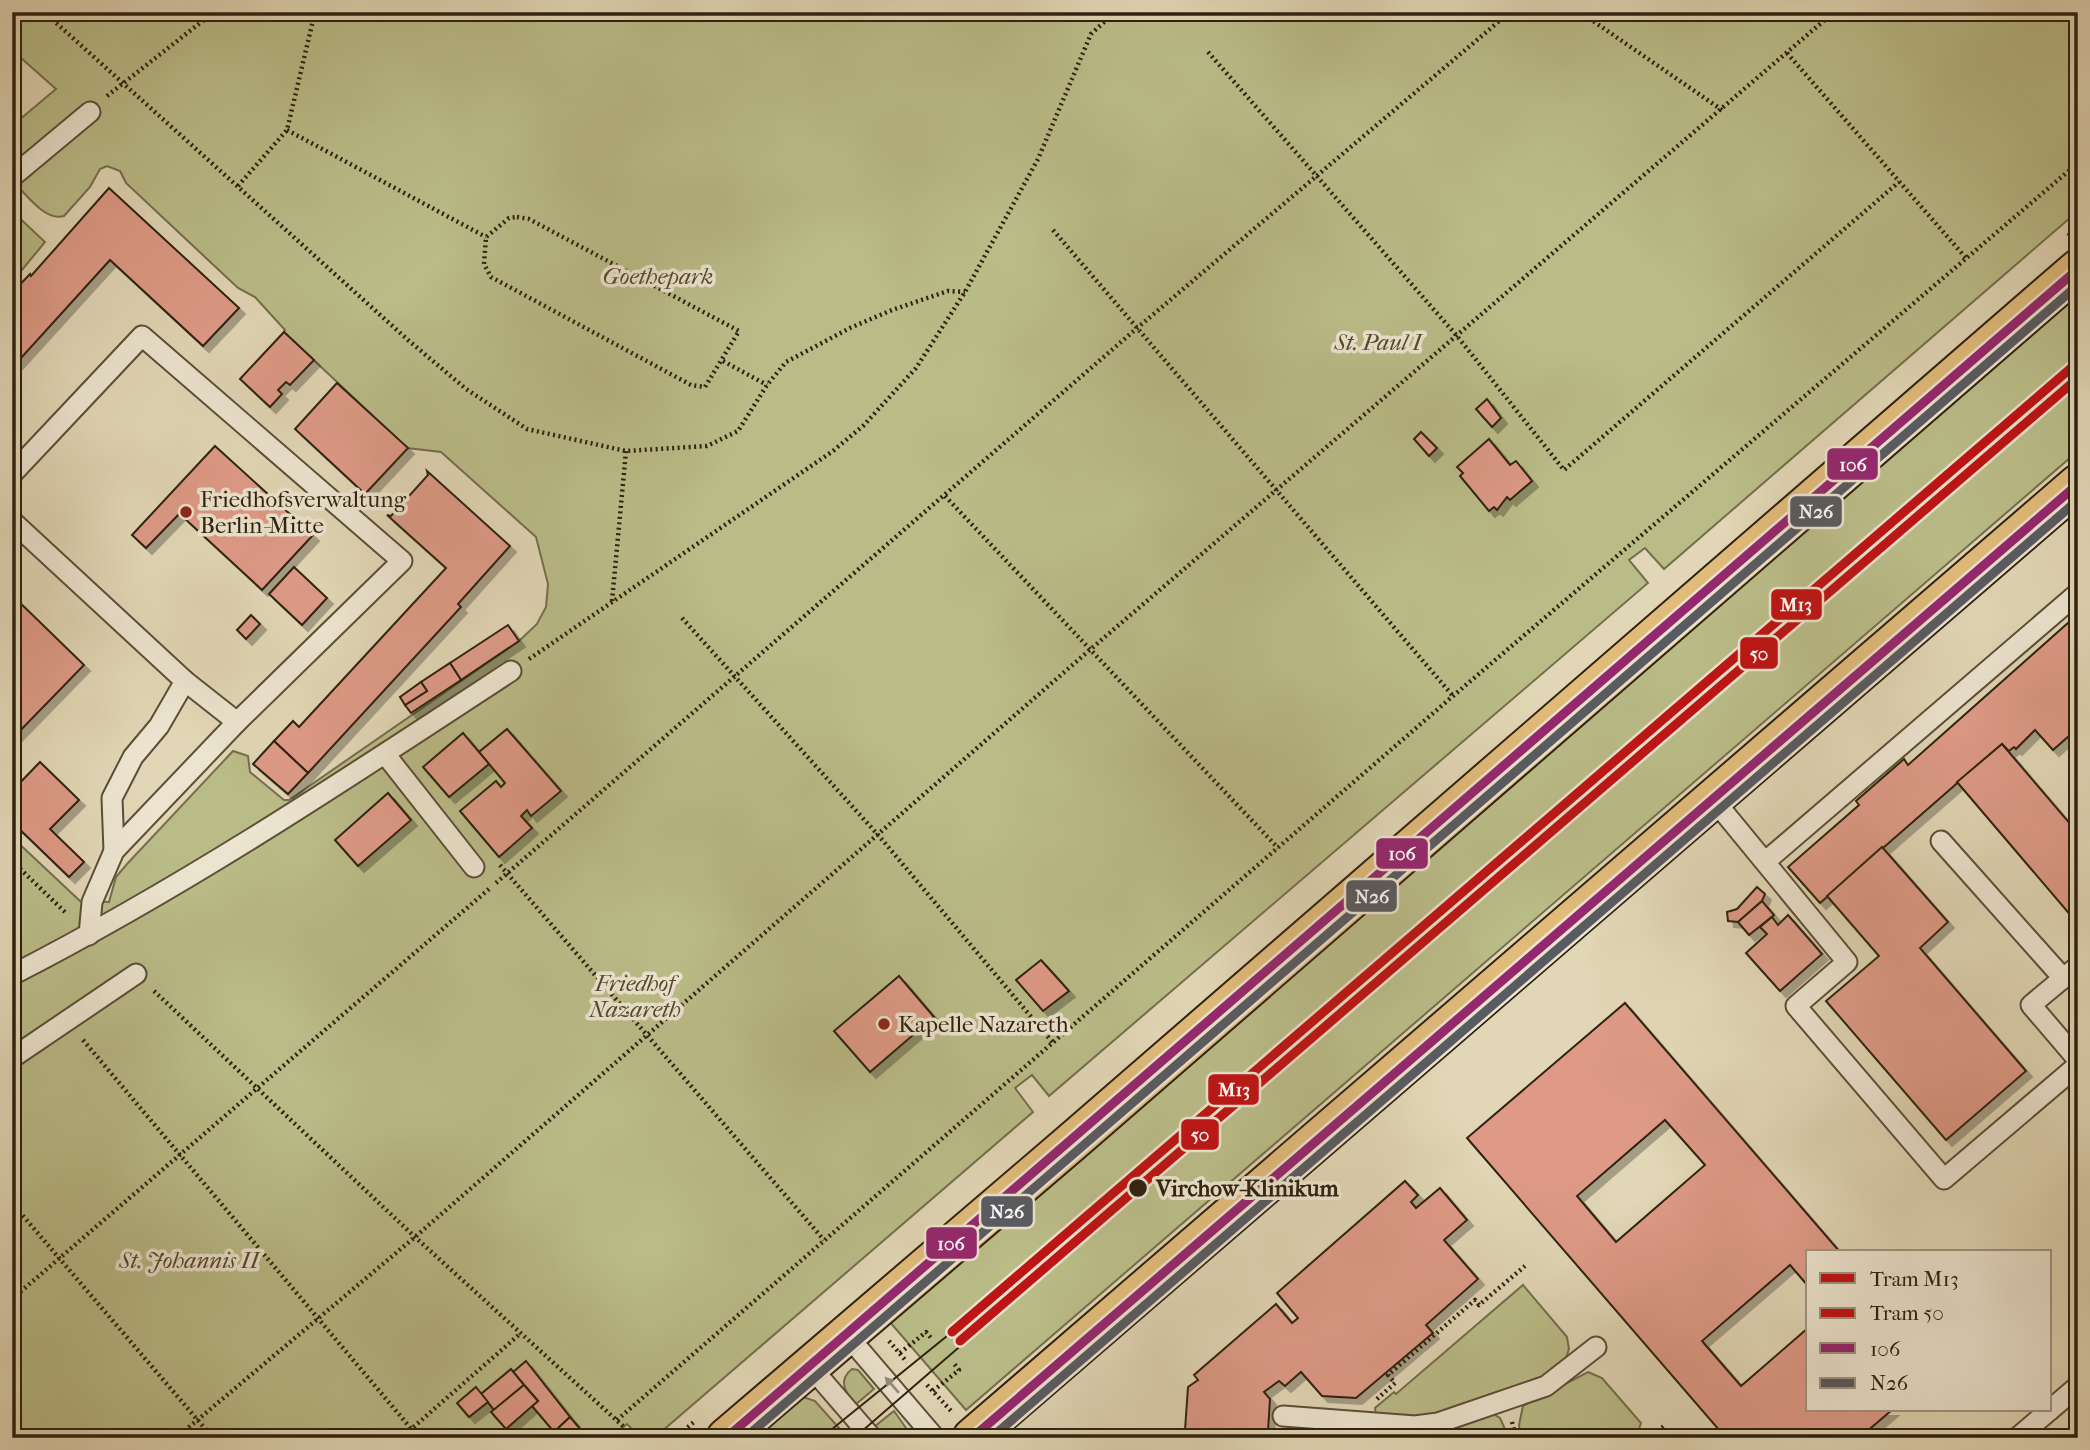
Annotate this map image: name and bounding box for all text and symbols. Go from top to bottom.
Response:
park label: Goethepark [603,263,713,290]
park label: St. Paul I [1334,329,1424,356]
line badge: 106 [1826,447,1879,481]
text: 106 [1839,454,1867,476]
place label: Friedhofsverwaltung Berlin-Mitte [200,486,407,539]
line badge: N26 [1789,495,1843,528]
text: N26 [1799,501,1834,523]
marker: Friedhofsverwaltung Berlin-Mitte [178,504,194,520]
line badge: M13 [1770,588,1823,621]
text: M13 [1779,594,1812,616]
line badge: 50 [1739,636,1779,670]
text: 50 [1750,643,1768,665]
line badge: 106 [1375,837,1429,870]
text: 106 [1388,843,1416,865]
line badge: N26 [1345,879,1398,913]
text: N26 [1355,886,1390,908]
park label: Friedhof Nazareth [588,970,681,1023]
place label: Kapelle Nazareth [898,1011,1069,1038]
marker: Kapelle Nazareth [876,1016,892,1032]
line badge: M13 [1207,1073,1260,1106]
text: M13 [1217,1079,1250,1101]
line badge: 50 [1180,1118,1220,1151]
text: 50 [1191,1124,1209,1146]
place label: Virchow-Klinikum [1155,1175,1339,1202]
marker: Virchow-Klinikum [1127,1177,1149,1199]
line badge: N26 [980,1195,1034,1228]
text: N26 [990,1201,1025,1223]
line badge: 106 [925,1226,978,1260]
text: 106 [937,1233,965,1255]
park label: St. Johannis II [118,1247,262,1274]
legend [1806,1250,2052,1412]
text: Tram M13 [1870,1267,1959,1291]
text: Tram 50 [1870,1301,1944,1325]
text: 106 [1870,1337,1901,1361]
text: N26 [1870,1371,1909,1395]
one-way arrow [884,1376,900,1394]

